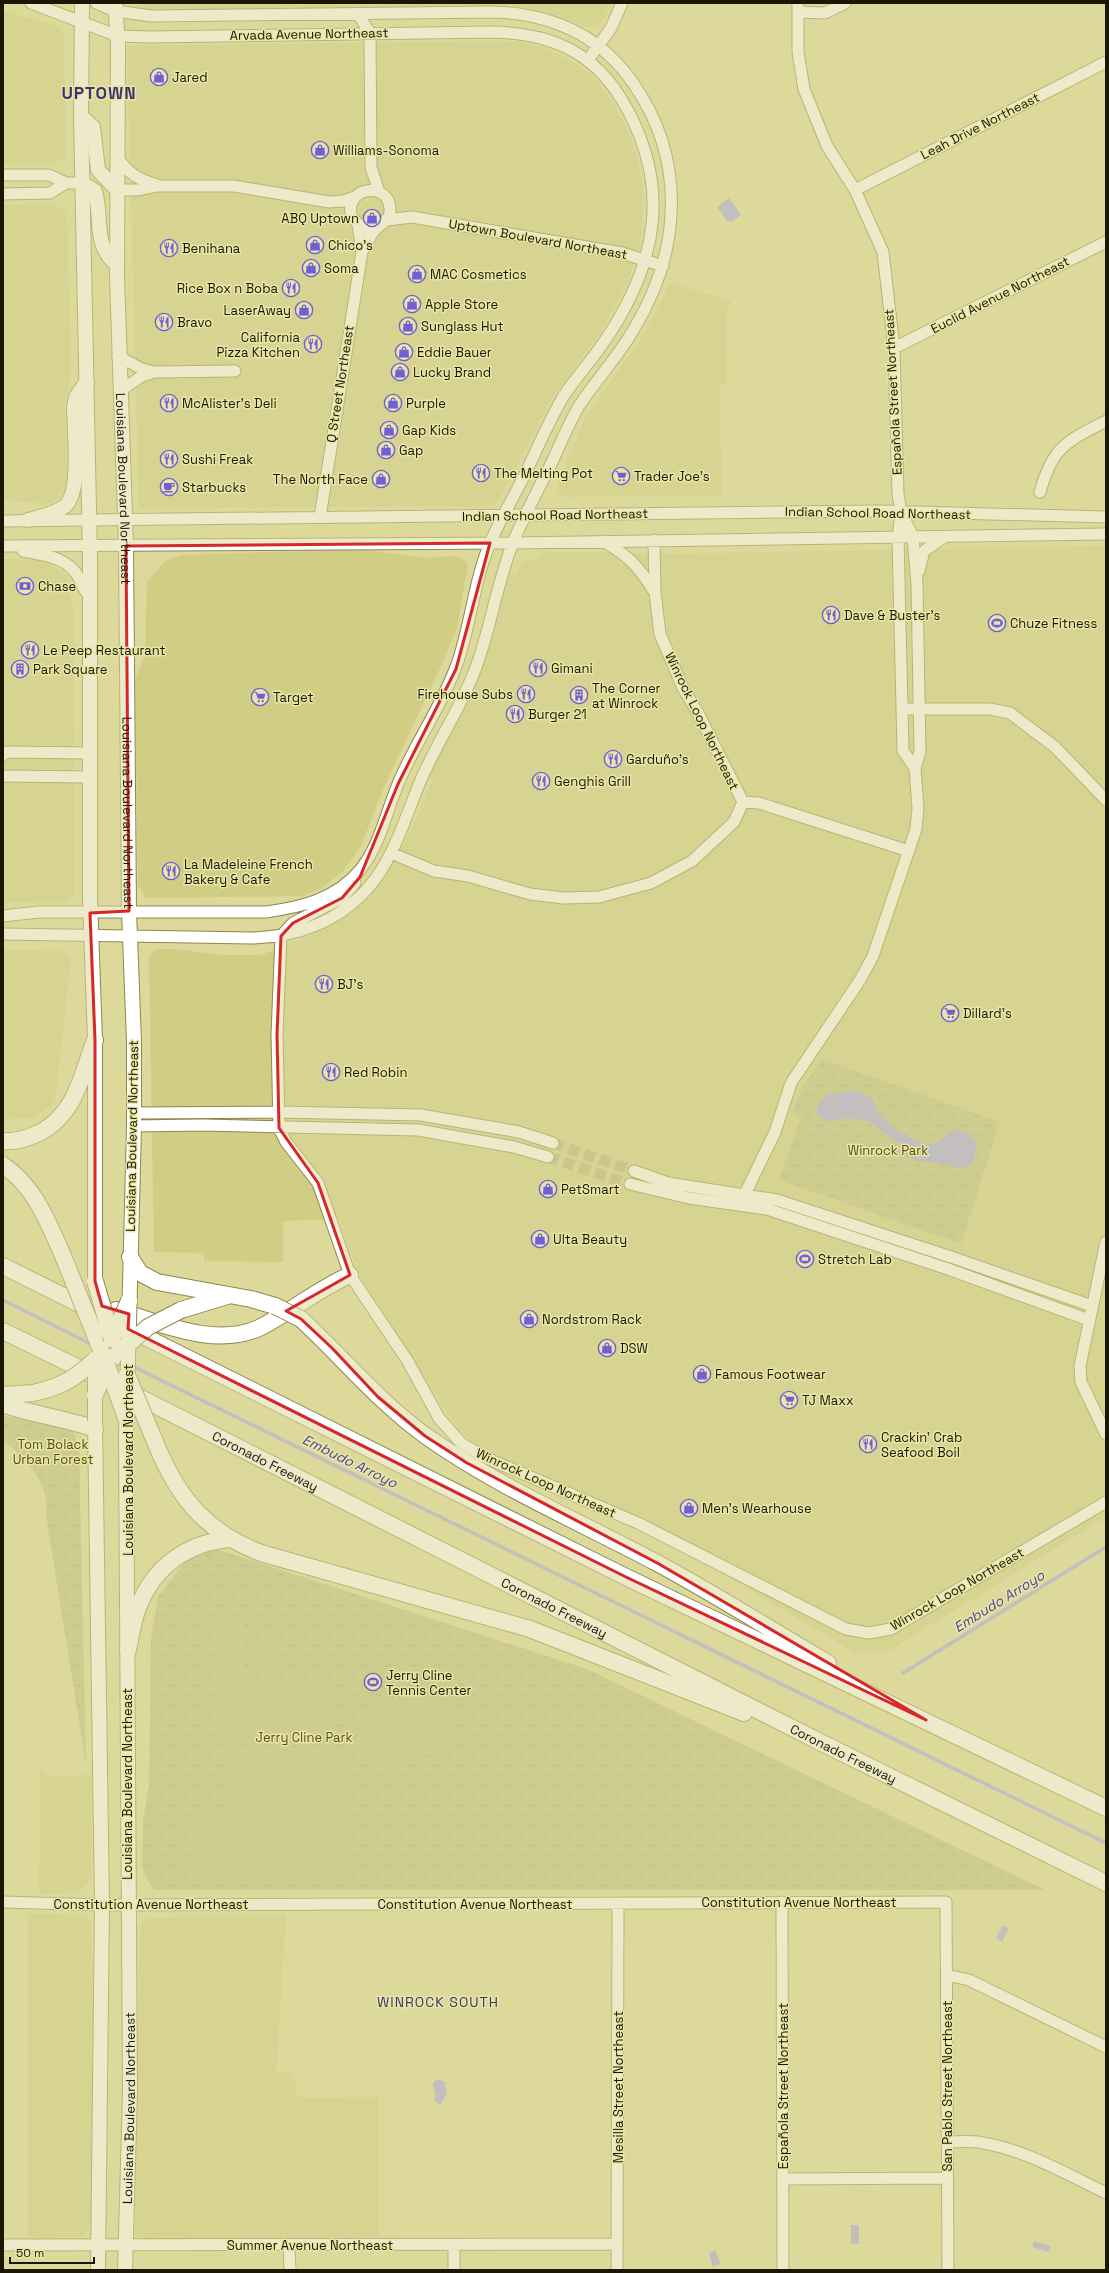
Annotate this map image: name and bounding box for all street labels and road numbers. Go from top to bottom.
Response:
street label: Arvada Avenue Northeast [229,24,389,44]
street label: Leah Drive Northeast [918,89,1042,163]
street label: Uptown Boulevard Northeast [447,215,629,263]
street label: Euclid Avenue Northeast [928,253,1072,337]
street label: Española Street Northeast [880,308,906,476]
street label: Q Street Northeast [322,324,358,444]
street label: Louisiana Boulevard Northeast [112,393,135,585]
street label: Indian School Road Northeast [785,503,971,523]
street label: Indian School Road Northeast [462,505,648,525]
street label: Winrock Loop Northeast [661,649,743,793]
street label: Louisiana Boulevard Northeast [119,717,137,909]
street label: Louisiana Boulevard Northeast [122,1040,142,1232]
street label: Louisiana Boulevard Northeast [120,1364,137,1556]
street label: Coronado Freeway [209,1427,321,1495]
street label: Winrock Loop Northeast [473,1444,619,1522]
street label: Winrock Loop Northeast [887,1544,1027,1634]
street label: Coronado Freeway [498,1573,610,1641]
street label: Louisiana Boulevard Northeast [119,1688,136,1880]
street label: Coronado Freeway [787,1720,900,1787]
street label: Constitution Avenue Northeast [701,1894,897,1911]
street label: Constitution Avenue Northeast [53,1896,249,1913]
street label: Constitution Avenue Northeast [377,1896,573,1913]
street label: San Pablo Street Northeast [939,2000,956,2172]
street label: Española Street Northeast [775,2003,792,2169]
street label: Mesilla Street Northeast [610,2011,627,2163]
street label: Louisiana Boulevard Northeast [118,2012,139,2204]
street label: Summer Avenue Northeast [227,2237,393,2254]

